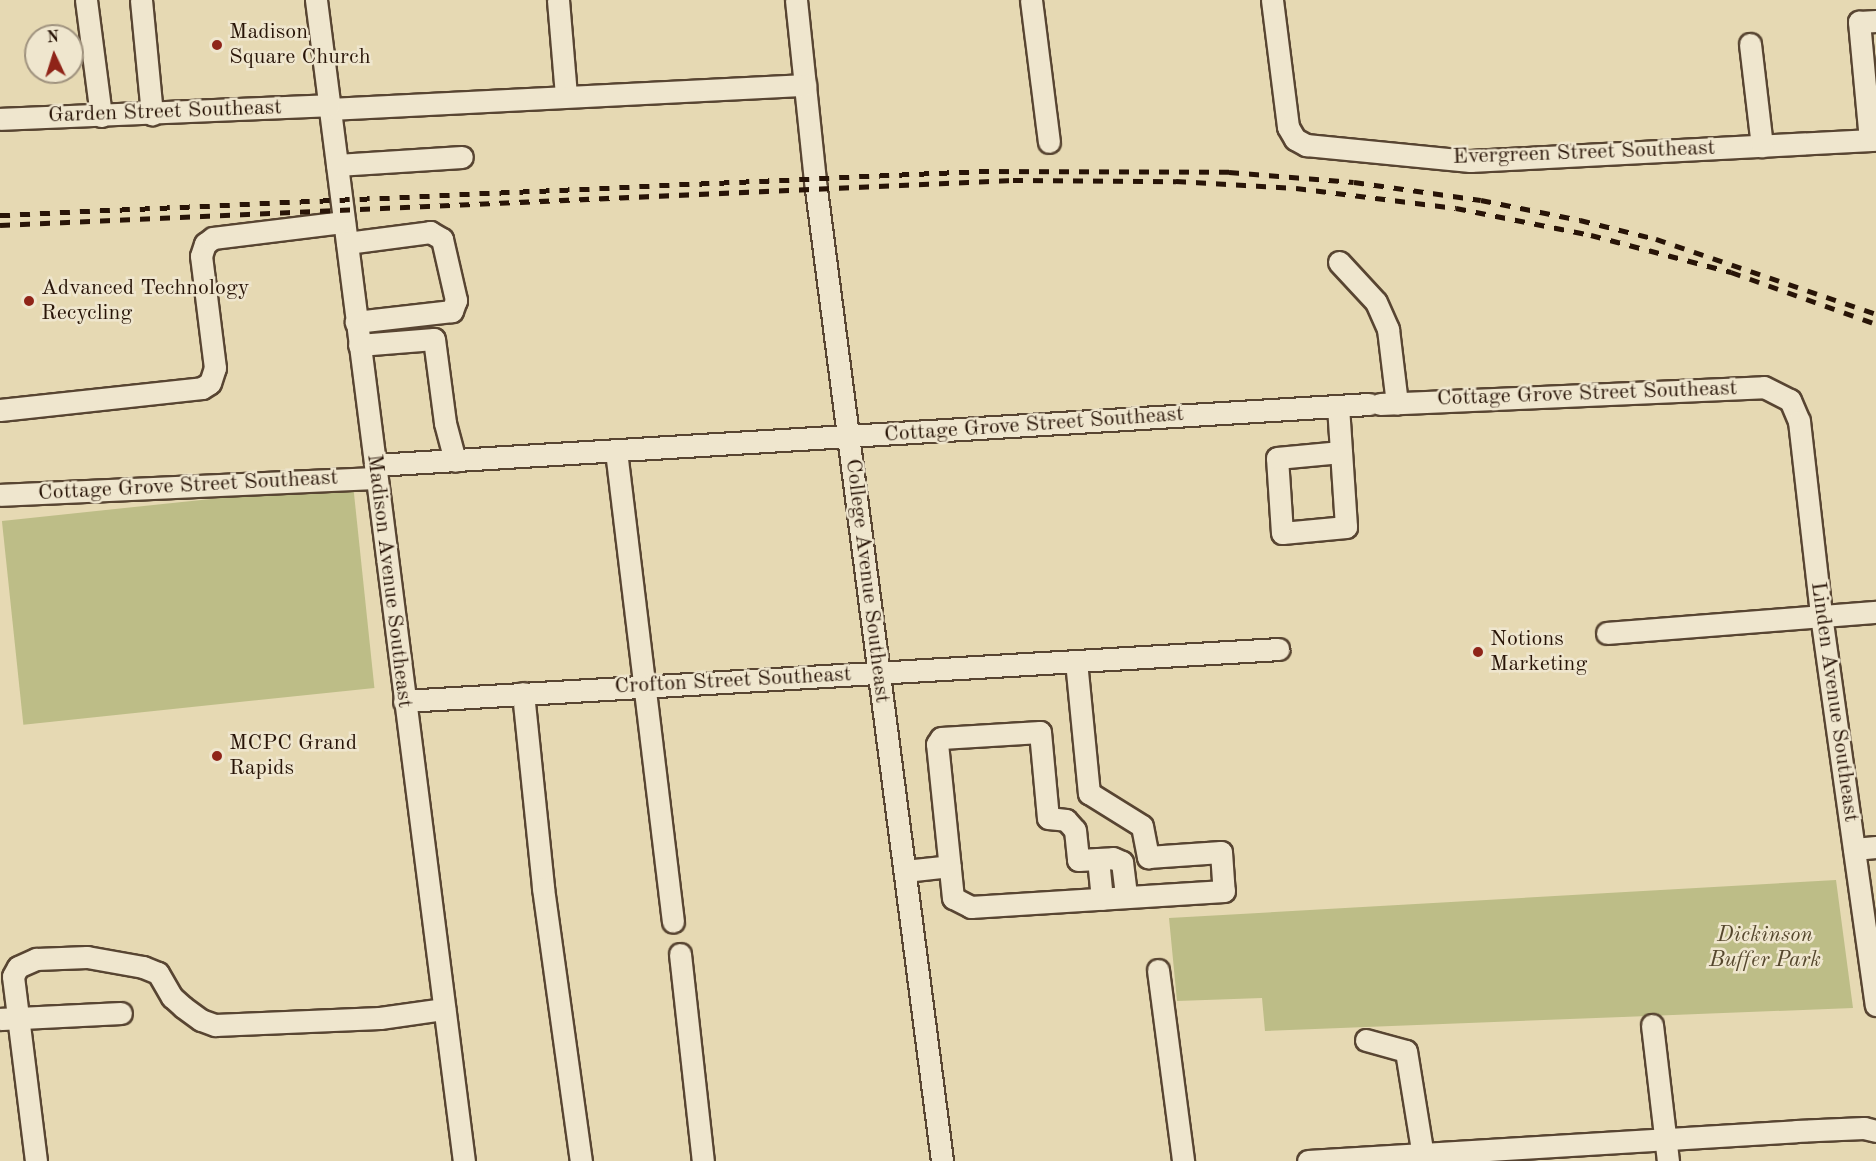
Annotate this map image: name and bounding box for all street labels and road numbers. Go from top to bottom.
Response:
street label: Garden Street Southeast [48,95,282,129]
street label: Evergreen Street Southeast [1452,135,1716,171]
street label: Cottage Grove Street Southeast [1436,376,1738,412]
street label: Cottage Grove Street Southeast [883,401,1185,449]
street label: Madison Avenue Southeast [360,453,418,709]
street label: College Avenue Southeast [839,457,895,705]
street label: Cottage Grove Street Southeast [37,465,339,507]
street label: Linden Avenue Southeast [1804,580,1864,824]
street label: Crofton Street Southeast [614,662,852,700]

